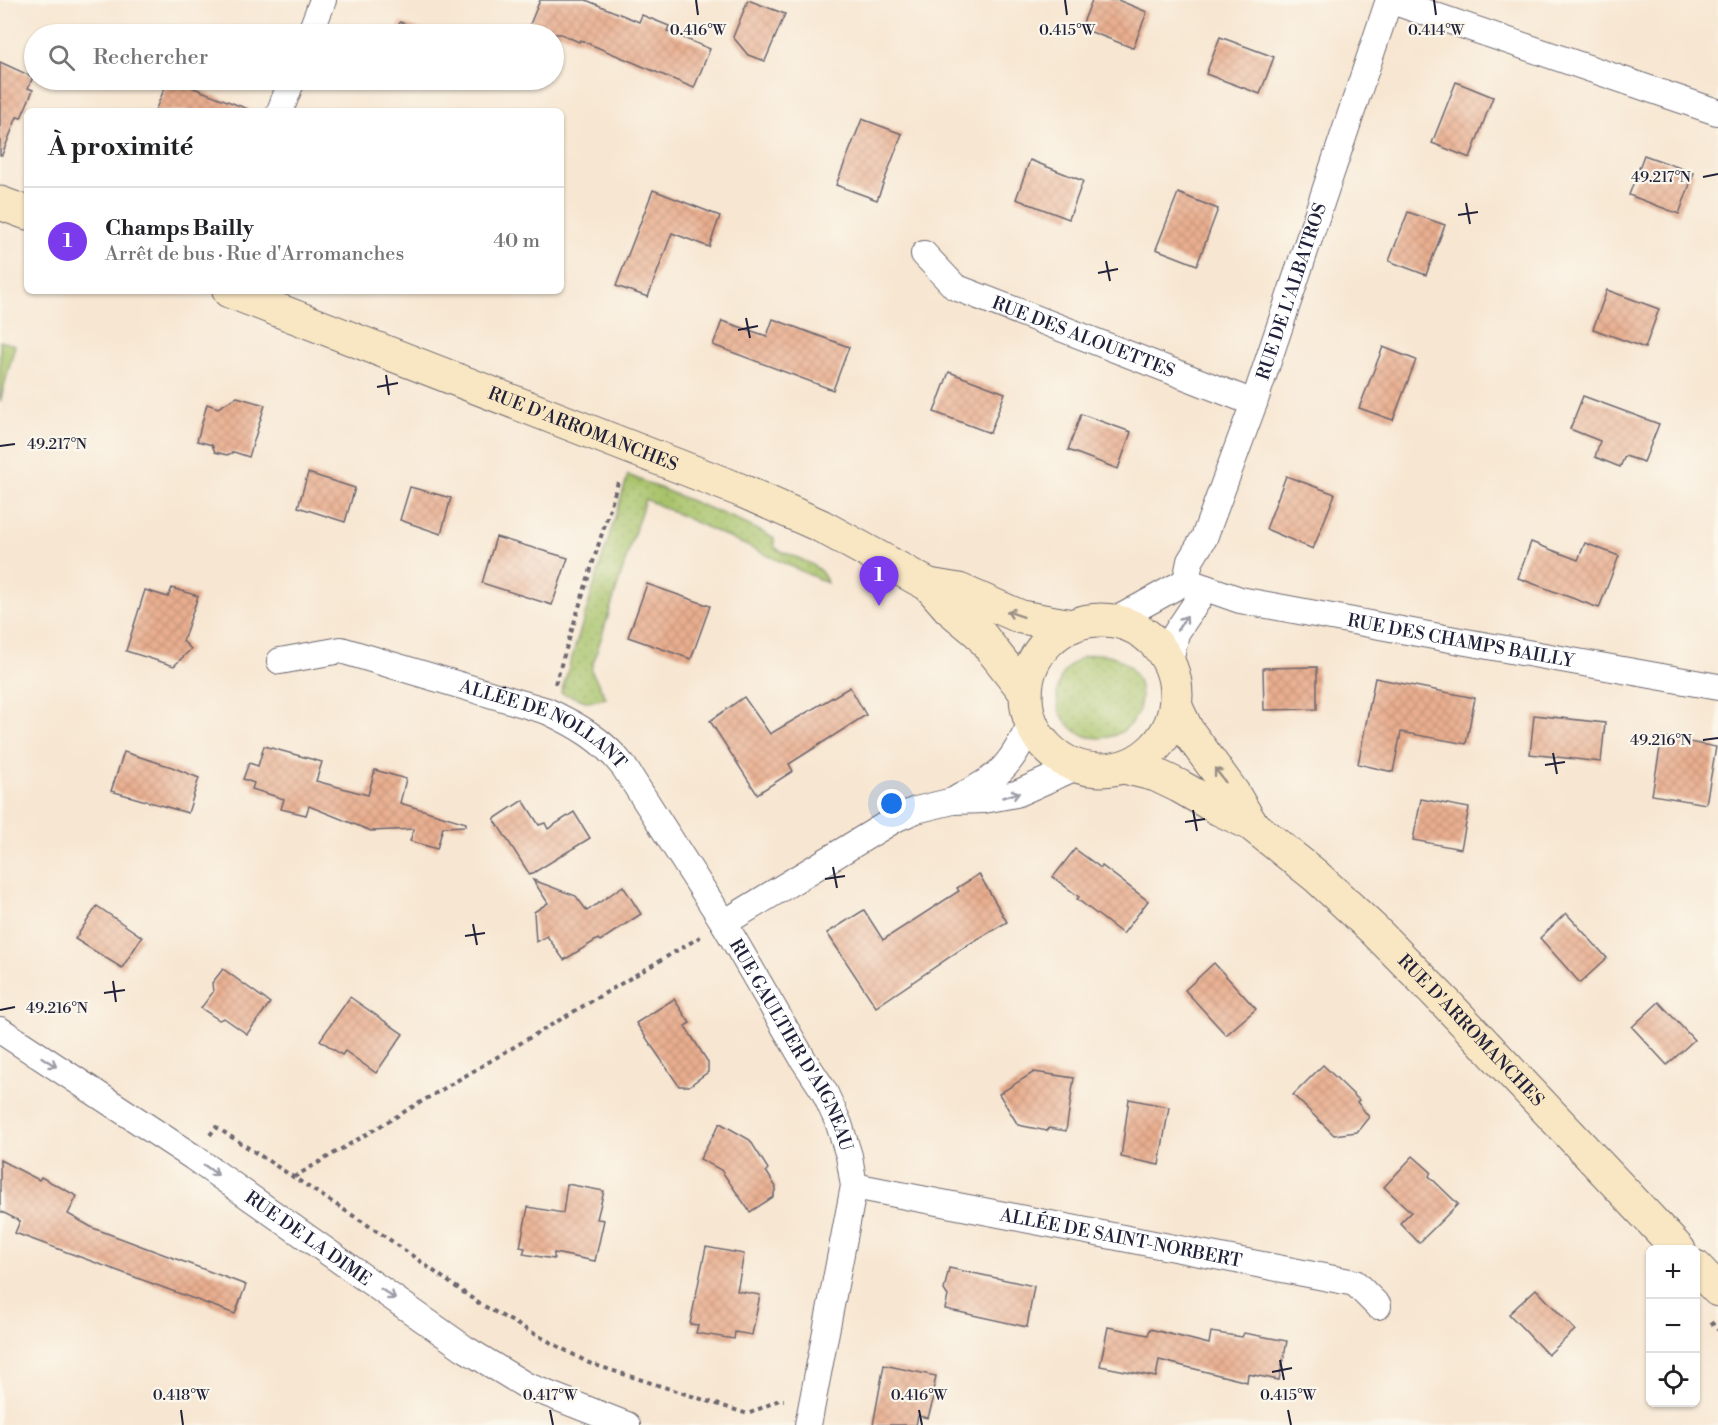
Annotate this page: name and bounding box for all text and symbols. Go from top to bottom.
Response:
text: 0.416°W [670,21,727,40]
text: 0.415°W [1039,21,1095,40]
text: 0.414°W [1408,21,1464,40]
search box [24,24,564,90]
icon: search [45,41,78,74]
text: Rechercher [93,44,208,71]
text: À proximité [48,131,193,163]
text: 49.217°N [1631,168,1691,187]
street label: RUE DE L'ALBATROS [1251,200,1332,383]
text: Champs Bailly [105,215,254,242]
text: 1 [63,229,72,254]
text: 40 m [493,229,540,254]
text: Arrêt de bus · Rue d'Arromanches [105,242,404,267]
street label: RUE DES ALOUETTES [989,291,1178,383]
street label: RUE D'ARROMANCHES [485,382,681,476]
text: 49.217°N [27,435,87,454]
pin: 1 [860,556,898,606]
one-way arrow [1006,607,1025,618]
street label: RUE DES CHAMPS BAILLY [1345,609,1577,673]
one-way arrow [1176,615,1189,632]
street label: ALLÉE DE NOLLANT [456,674,632,773]
text: 49.216°N [1630,731,1692,750]
one-way arrow [1214,767,1226,783]
your location [877,789,906,818]
one-way arrow [1001,789,1020,800]
street label: RUE GAULTIER D'AIGNEAU [724,935,858,1154]
street label: RUE D'ARROMANCHES [1393,949,1549,1111]
text: 49.216°N [26,999,88,1018]
one-way arrow [40,1056,57,1068]
one-way arrow [203,1164,219,1176]
street label: RUE DE LA DIME [240,1186,376,1291]
street label: ALLÉE DE SAINT-NORBERT [997,1203,1244,1272]
map controls [1646,1245,1700,1407]
button: + [1646,1245,1700,1299]
one-way arrow [379,1288,396,1300]
button: − [1646,1299,1700,1353]
button: locate [1646,1353,1700,1407]
text: 0.418°W [153,1386,210,1405]
text: 0.417°W [523,1386,578,1405]
text: 0.416°W [891,1386,948,1405]
text: 0.415°W [1260,1386,1316,1405]

